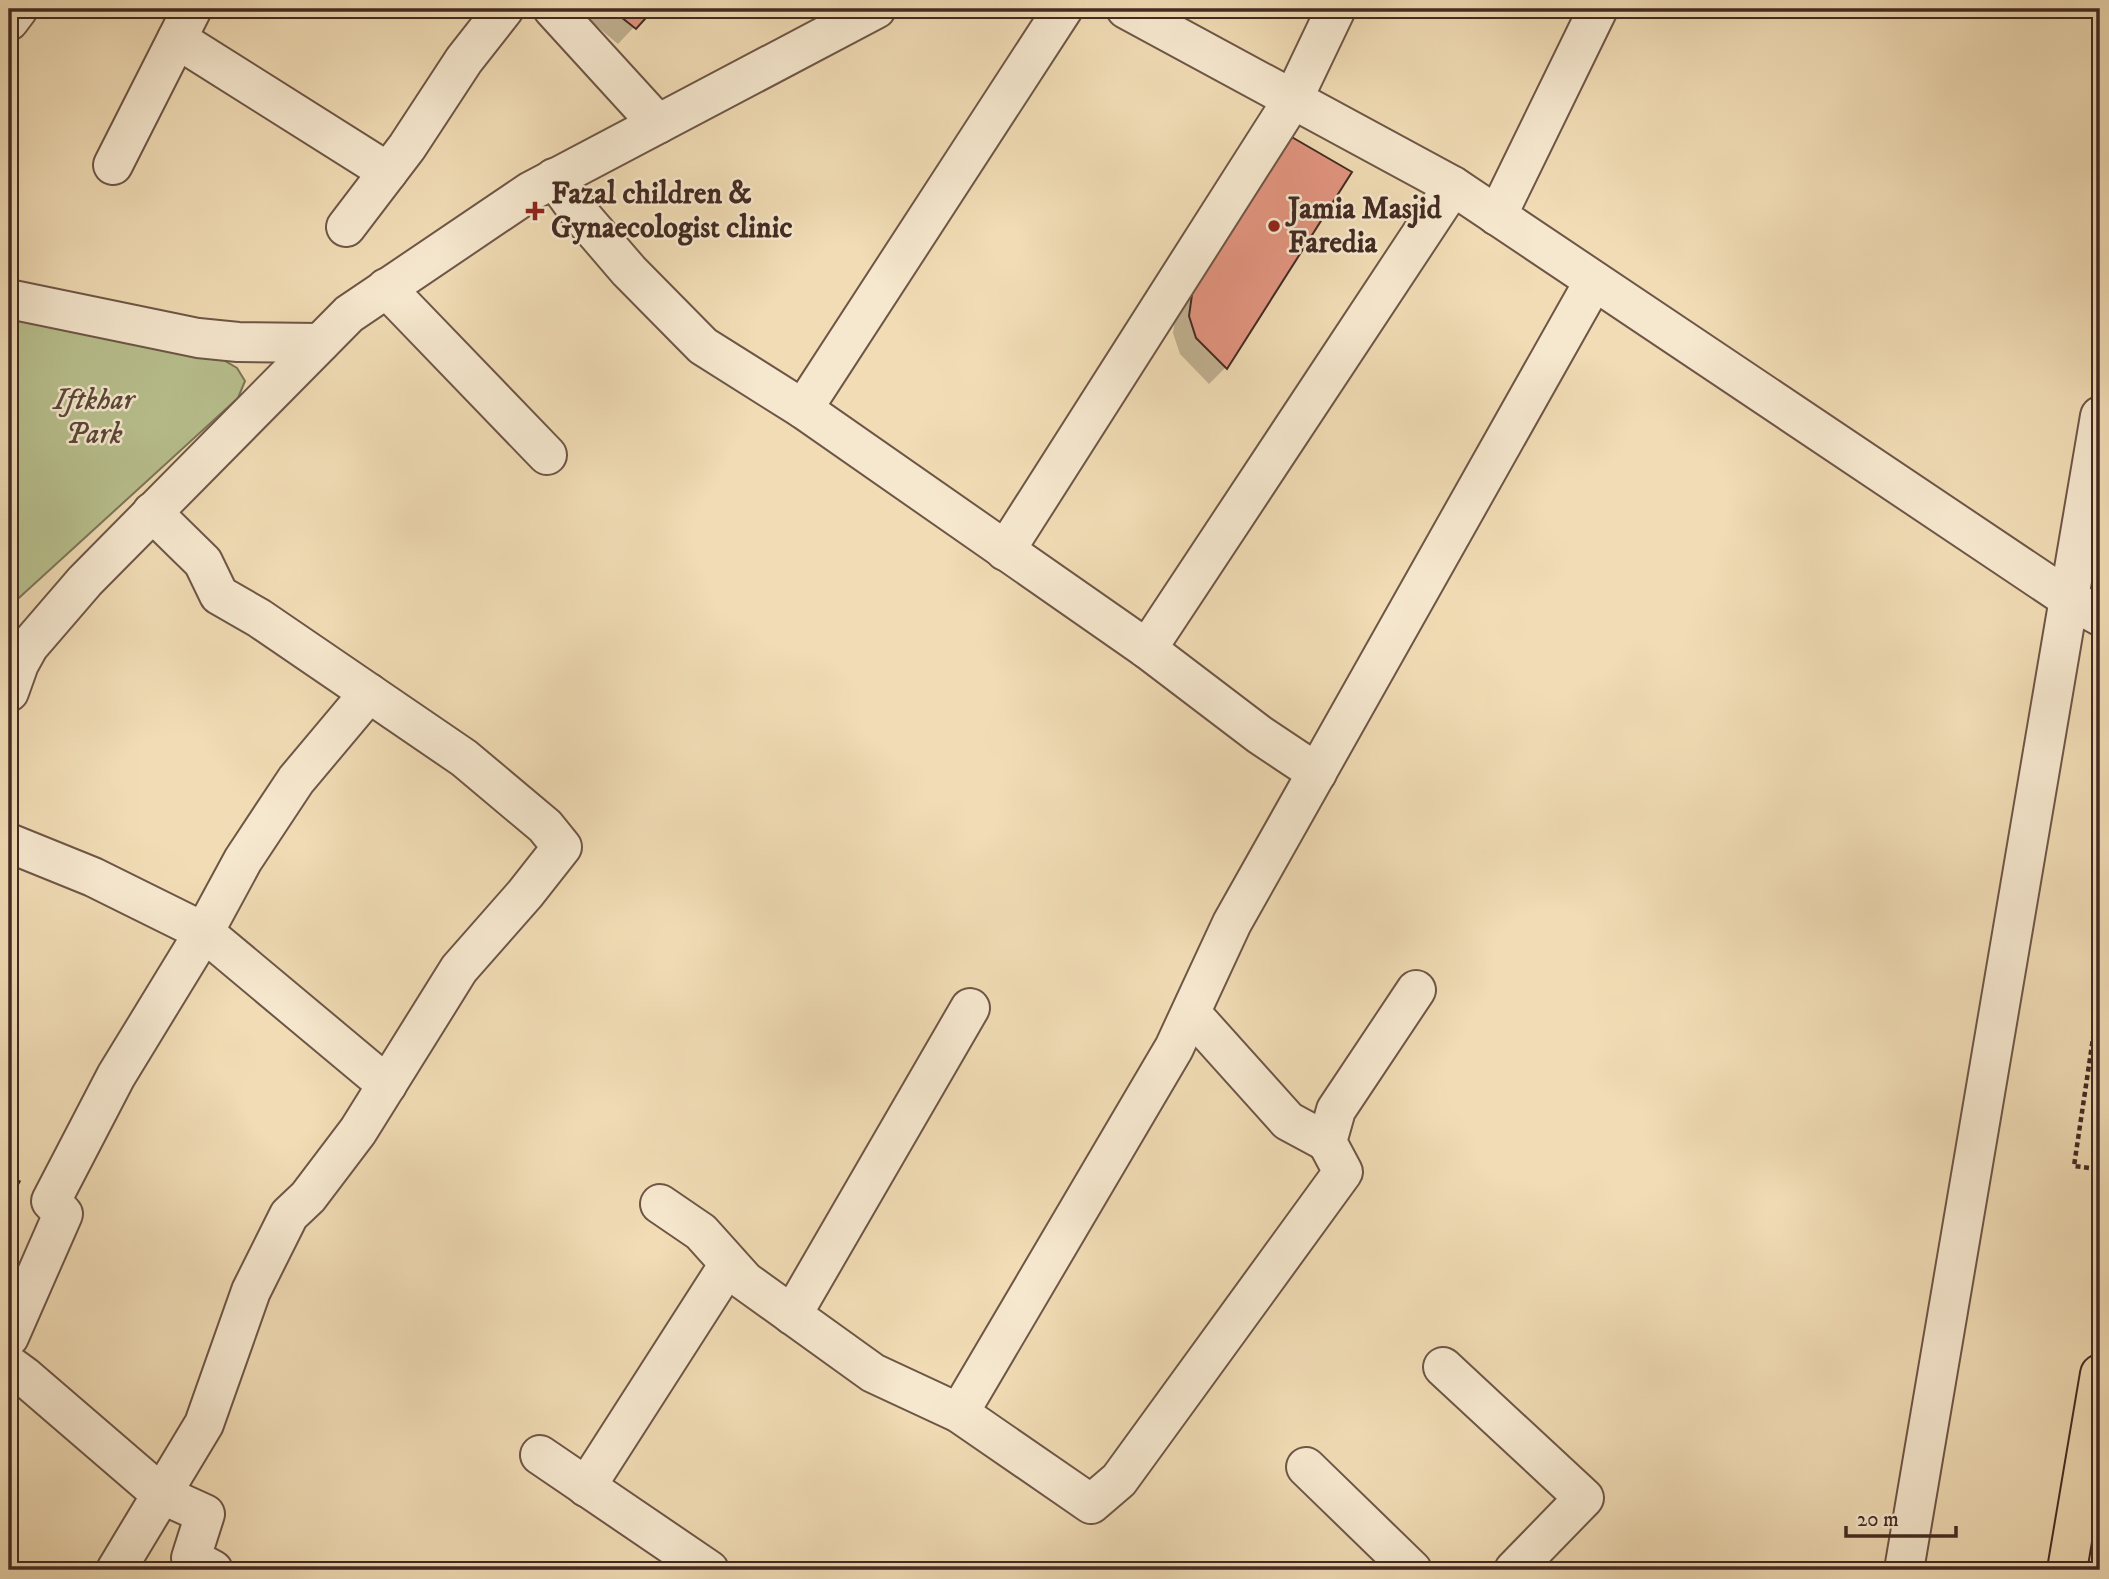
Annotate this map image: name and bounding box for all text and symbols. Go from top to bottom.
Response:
place label: Fazal children & Gynaecologist clinic [551,176,792,247]
place label: Jamia Masjid Faredia [1285,191,1443,262]
marker: Fazal children & Gynaecologist clinic [525,201,545,221]
marker: Jamia Masjid Faredia [1266,218,1282,234]
park label: Iftkhar Park [52,382,137,453]
scale bar [1846,1495,1957,1539]
text: 20 m [1857,1507,1899,1533]

